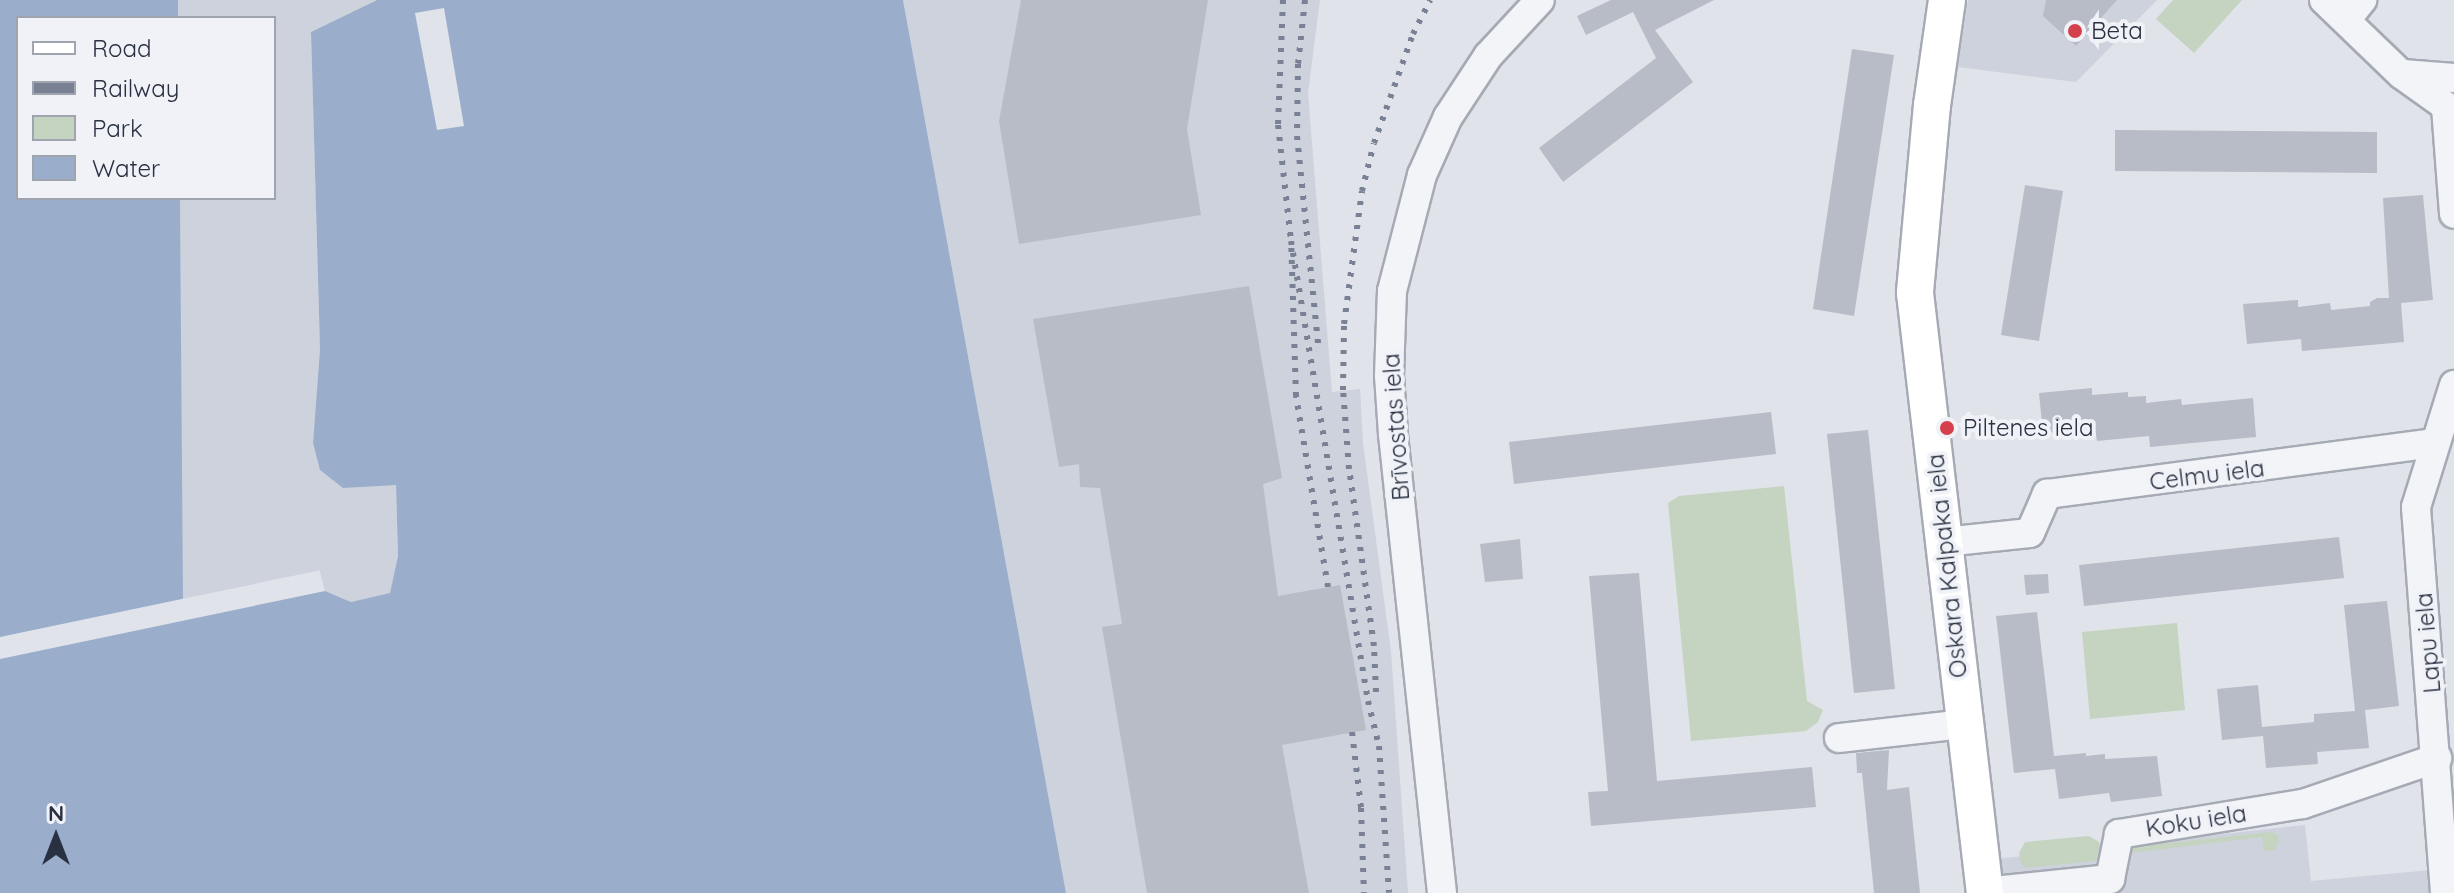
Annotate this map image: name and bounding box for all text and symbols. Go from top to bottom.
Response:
legend [16,16,276,200]
place label: Beta [2091,17,2143,45]
marker: Beta [2066,22,2084,40]
text: Road [92,33,152,63]
text: Railway [92,73,179,103]
text: Park [92,113,143,143]
text: Water [92,153,160,183]
street label: Brīvostas iela [1376,352,1416,502]
place label: Piltenes iela [1963,414,2093,442]
marker: Piltenes iela [1938,419,1956,437]
street label: Oskara Kalpaka iela [1921,453,1973,679]
street label: Celmu iela [2148,454,2266,496]
street label: Lapu iela [2409,592,2447,694]
north arrow [16,797,96,877]
text: N [48,799,64,827]
street label: Koku iela [2143,799,2249,843]

